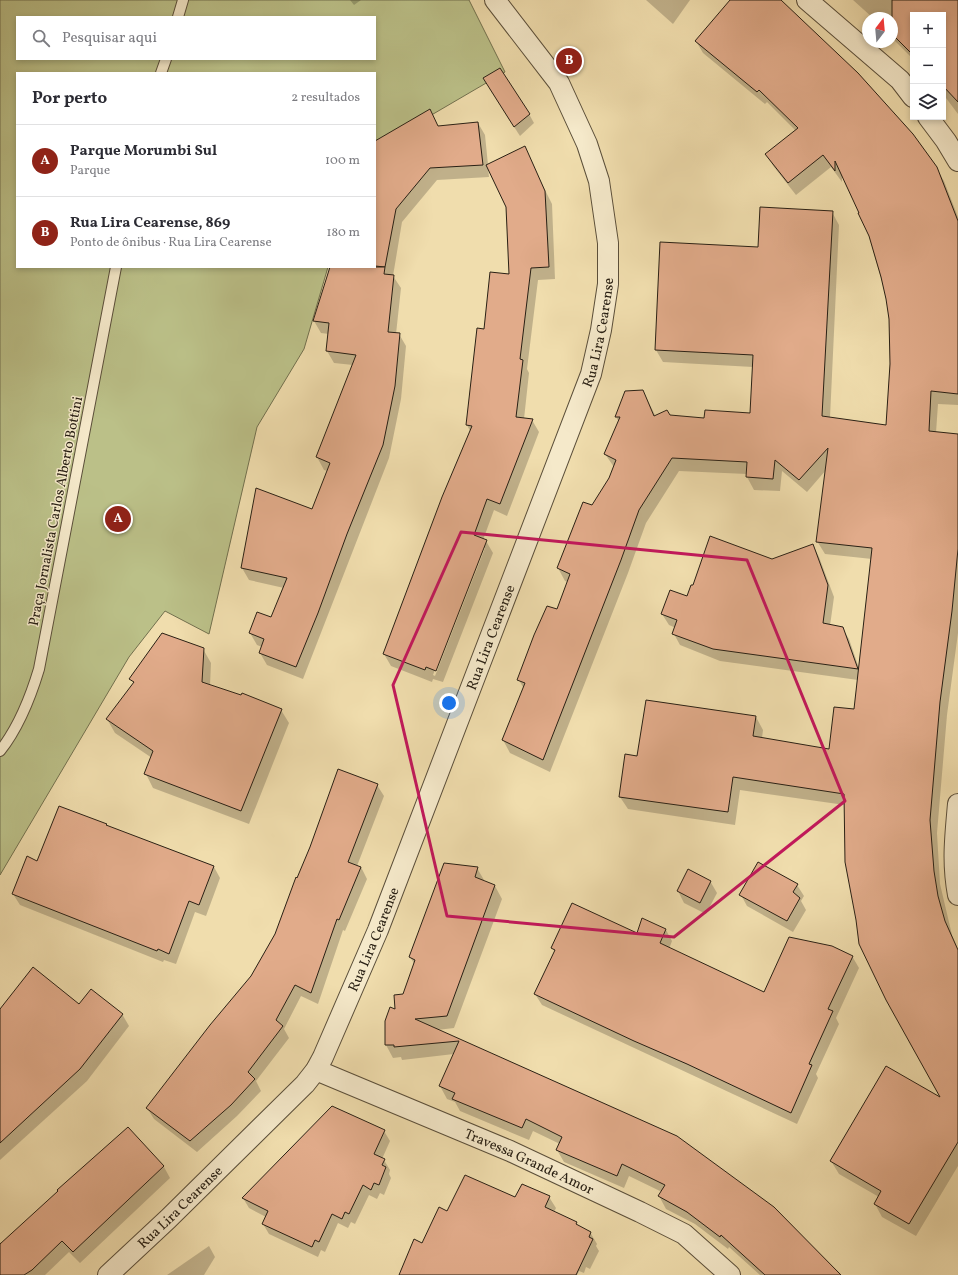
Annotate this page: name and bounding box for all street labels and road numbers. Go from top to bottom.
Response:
street label: Rua Lira Cearense [579,277,619,390]
street label: Praça Jornalista Carlos Alberto Bottini [25,395,88,628]
street label: Rua Lira Cearense [463,582,521,693]
street label: Rua Lira Cearense [344,885,405,995]
street label: Travessa Grande Amor [461,1125,597,1200]
street label: Rua Lira Cearense [134,1162,228,1253]

